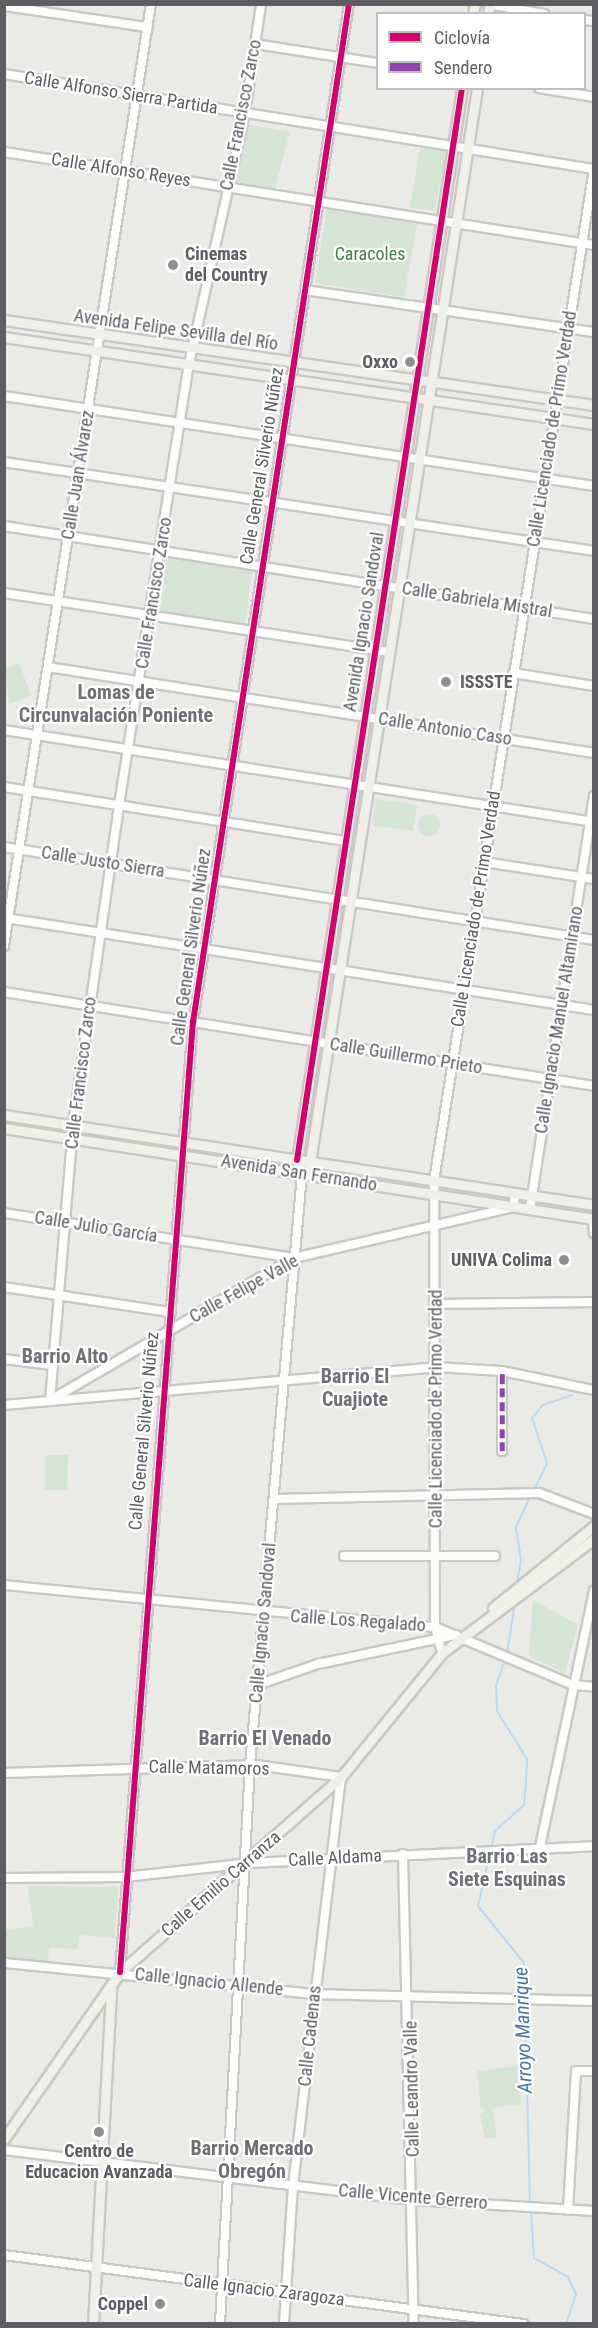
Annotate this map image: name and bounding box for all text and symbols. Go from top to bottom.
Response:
legend [376,12,586,90]
text: Ciclovía [434,27,490,48]
street label: Calle Francisco Zarco [216,38,266,192]
text: Sendero [434,57,492,78]
street label: Calle Alfonso Sierra Partida [23,67,219,119]
street label: Calle Alfonso Reyes [50,148,192,192]
park label: Caracoles [335,243,405,265]
place label: Cinemas del Country [185,244,268,286]
marker: Cinemas del Country [166,258,180,272]
street label: Avenida Felipe Sevilla del Río [72,305,280,355]
street label: Calle Licenciado de Primo Verdad [523,309,581,549]
place label: Oxxo [362,351,398,373]
marker: Oxxo [403,355,417,369]
street label: Calle General Silverio Núñez [236,366,288,566]
street label: Calle Juan Álvarez [57,409,99,541]
street label: Calle Francisco Zarco [131,516,177,670]
street label: Avenida Ignacio Sandoval [339,531,389,713]
street label: Calle Gabriela Mistral [400,577,554,623]
place label: ISSSTE [460,671,513,693]
marker: ISSSTE [437,673,455,691]
district label: Lomas de Circunvalación Poniente [19,681,213,728]
street label: Calle Antonio Caso [377,708,513,750]
street label: Calle Licenciado de Primo Verdad [447,789,505,1029]
street label: Calle Justo Sierra [40,842,166,882]
street label: Calle General Silverio Núñez [166,847,216,1047]
street label: Calle Ignacio Manuel Altamirano [530,905,588,1135]
street label: Calle Francisco Zarco [61,996,101,1150]
street label: Calle Guillermo Prieto [328,1033,484,1079]
street label: Avenida San Fernando [219,1150,379,1196]
street label: Calle Julio García [33,1207,159,1247]
place label: UNIVA Colima [451,1249,552,1271]
street label: Calle Felipe Valle [186,1250,302,1328]
marker: UNIVA Colima [557,1253,571,1267]
street label: Calle Licenciado de Primo Verdad [425,1290,447,1528]
street label: Calle General Silverio Núñez [125,1331,163,1531]
district label: Barrio Alto [22,1344,108,1368]
district label: Barrio El Cuajiote [321,1364,389,1411]
street label: Calle Ignacio Sandoval [245,1542,281,1704]
street label: Calle Los Regalado [290,1605,426,1637]
district label: Barrio El Venado [199,1726,331,1750]
street label: Calle Matamoros [148,1756,270,1780]
street label: Calle Emilio Carranza [157,1826,285,1942]
district label: Barrio Las Siete Esquinas [448,1844,566,1891]
street label: Calle Aldama [288,1845,382,1871]
street label: Calle Ignacio Allende [134,1963,284,2001]
water label: Arroyo Manrique [509,1966,537,2094]
street label: Calle Cadenas [294,1984,326,2088]
street label: Calle Leandro Valle [400,2021,424,2157]
marker: Centro de Educacion Avanzada [92,2125,106,2139]
district label: Barrio Mercado Obregón [190,2137,314,2184]
place label: Centro de Educacion Avanzada [25,2141,173,2184]
street label: Calle Vicente Gerrero [337,2180,489,2214]
street label: Calle Ignacio Zaragoza [182,2269,346,2311]
place label: Coppel [98,2293,148,2315]
marker: Coppel [153,2297,167,2311]

